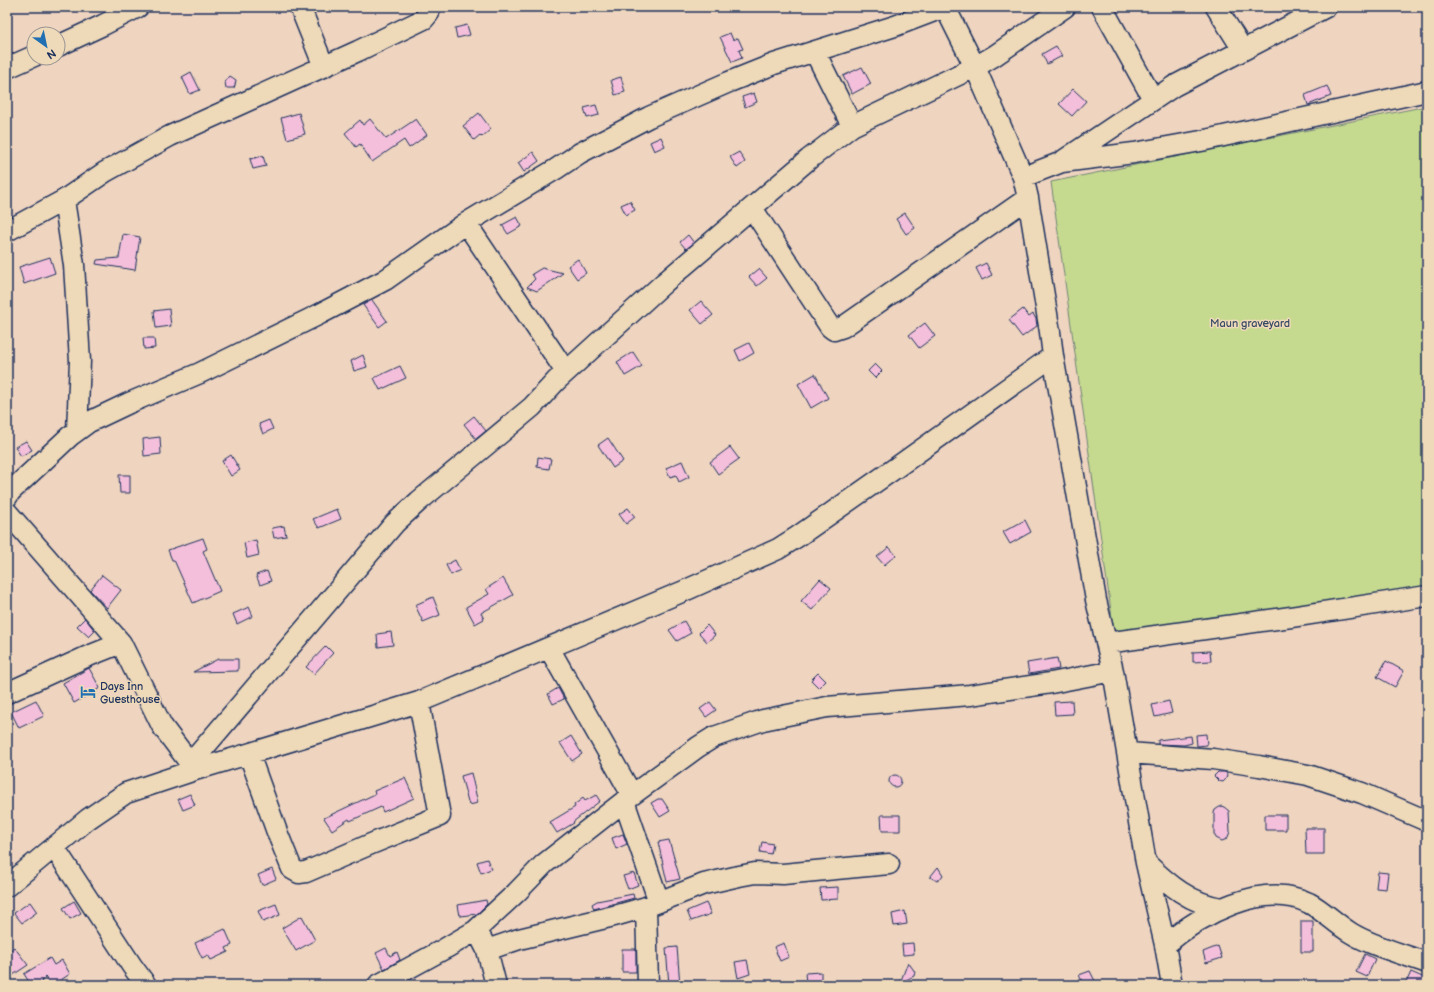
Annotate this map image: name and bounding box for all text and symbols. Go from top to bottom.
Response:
north arrow [26,26,66,66]
text: N [44,46,58,62]
park label: Maun graveyard [1210,317,1290,330]
place label: Days Inn Guesthouse [100,680,161,706]
hotel icon: Days Inn Guesthouse [79,683,97,701]

